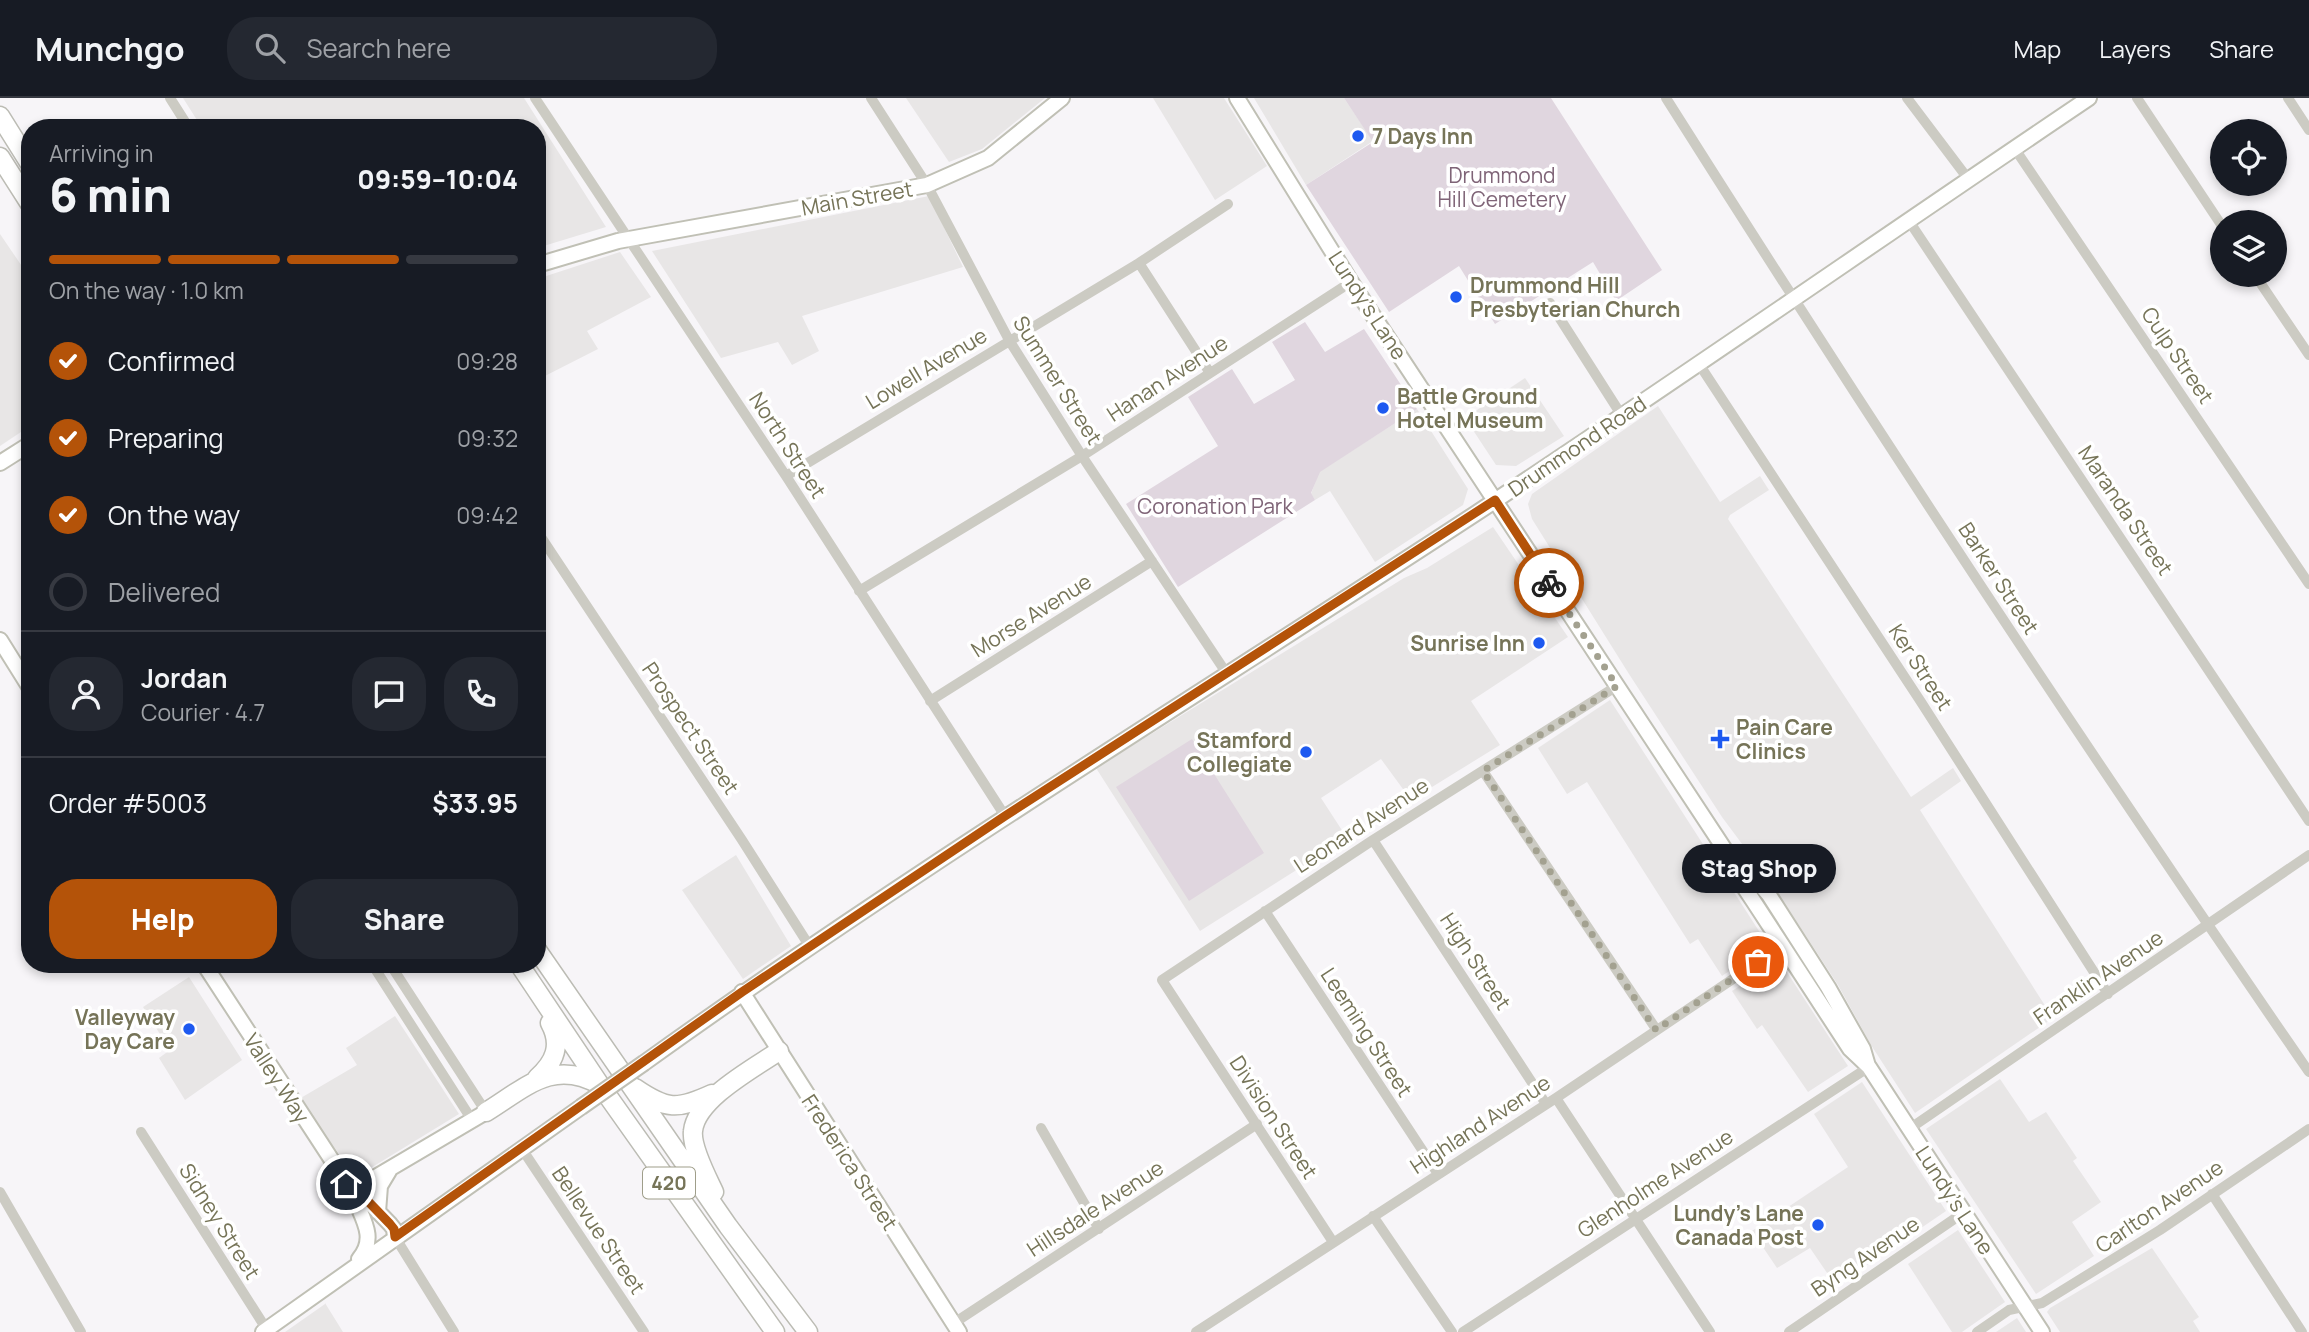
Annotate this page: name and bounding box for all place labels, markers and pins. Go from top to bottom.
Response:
place label: 7 Days Inn [1372,122,1473,150]
marker: 7 Days Inn [1350,128,1366,144]
place label: Drummond Hill Presbyterian Church [1470,271,1680,323]
marker: Drummond Hill Presbyterian Church [1448,289,1464,305]
place label: Battle Ground Hotel Museum [1397,382,1544,434]
marker: Battle Ground Hotel Museum [1375,400,1391,416]
place label: Sunrise Inn [1410,629,1525,657]
marker: Sunrise Inn [1531,635,1547,651]
place label: Pain Care Clinics [1736,713,1833,765]
place label: Stamford Collegiate [1187,726,1292,778]
marker: Pain Care Clinics [1710,729,1730,749]
marker: Stamford Collegiate [1298,744,1314,760]
callout: Stag Shop [1681,843,1835,892]
pin [1728,932,1788,992]
place label: Valleyway Day Care [75,1003,175,1055]
marker: Valleyway Day Care [181,1021,197,1037]
pin [316,1154,376,1214]
place label: Lundy's Lane Canada Post [1673,1199,1804,1251]
marker: Lundy's Lane Canada Post [1810,1217,1826,1233]

